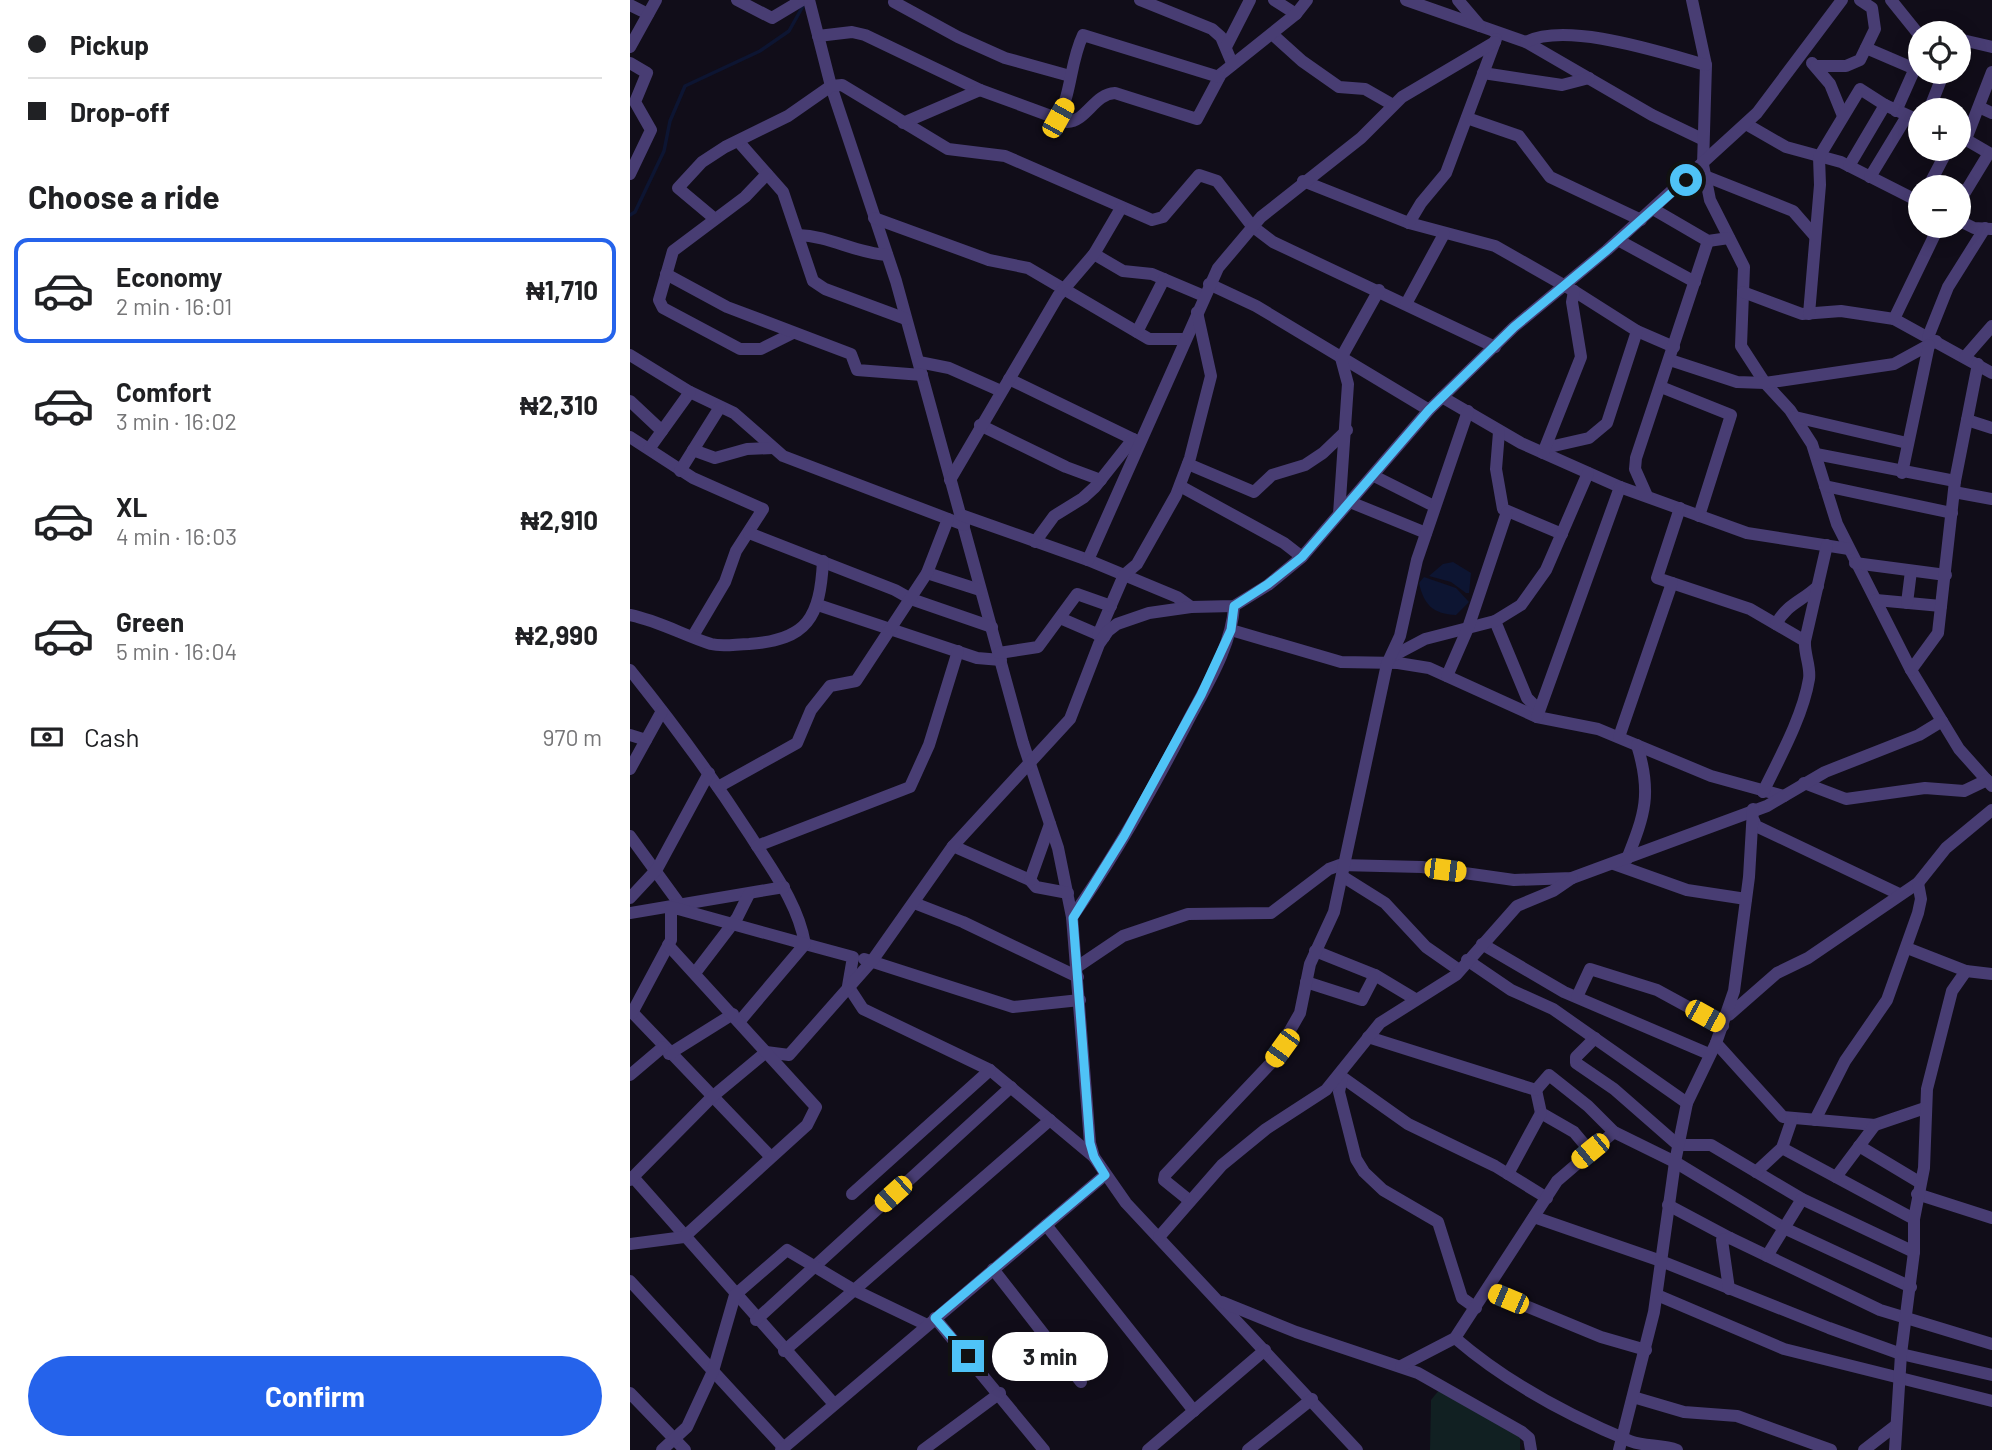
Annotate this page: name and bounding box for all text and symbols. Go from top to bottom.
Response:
map controls [1908,21,1971,238]
button: locate [1908,21,1971,84]
text: Pickup [70,29,149,60]
car [1039,95,1078,141]
text: Drop-off [70,96,170,127]
button: + [1908,98,1971,161]
route start [1670,164,1702,196]
button: − [1908,175,1971,238]
text: Choose a ride [28,177,220,215]
icon: car [32,259,95,322]
text: Economy [116,261,222,292]
text: ₦1,710 [526,274,598,305]
text: 2 min · 16:01 [116,292,232,320]
icon: car [32,374,95,437]
text: Comfort [116,376,212,407]
text: ₦2,310 [520,389,598,420]
text: 3 min · 16:02 [116,407,237,435]
icon: car [32,489,95,552]
text: XL [116,491,147,522]
text: ₦2,910 [520,504,598,535]
text: 4 min · 16:03 [116,522,237,550]
icon: car [32,604,95,667]
text: Green [116,606,184,637]
text: ₦2,990 [515,619,598,650]
text: 5 min · 16:04 [116,637,237,665]
icon: cash [28,718,66,756]
text: Cash [84,721,139,752]
text: 970 m [543,723,602,751]
car [1423,857,1468,883]
car [1682,997,1729,1035]
car [1262,1025,1303,1071]
car [1568,1130,1613,1172]
car [871,1172,916,1216]
car [1485,1281,1532,1317]
callout: 3 min [992,1332,1108,1380]
route end [952,1340,984,1372]
text: 3 min [1023,1342,1077,1370]
button: Confirm [28,1356,602,1436]

